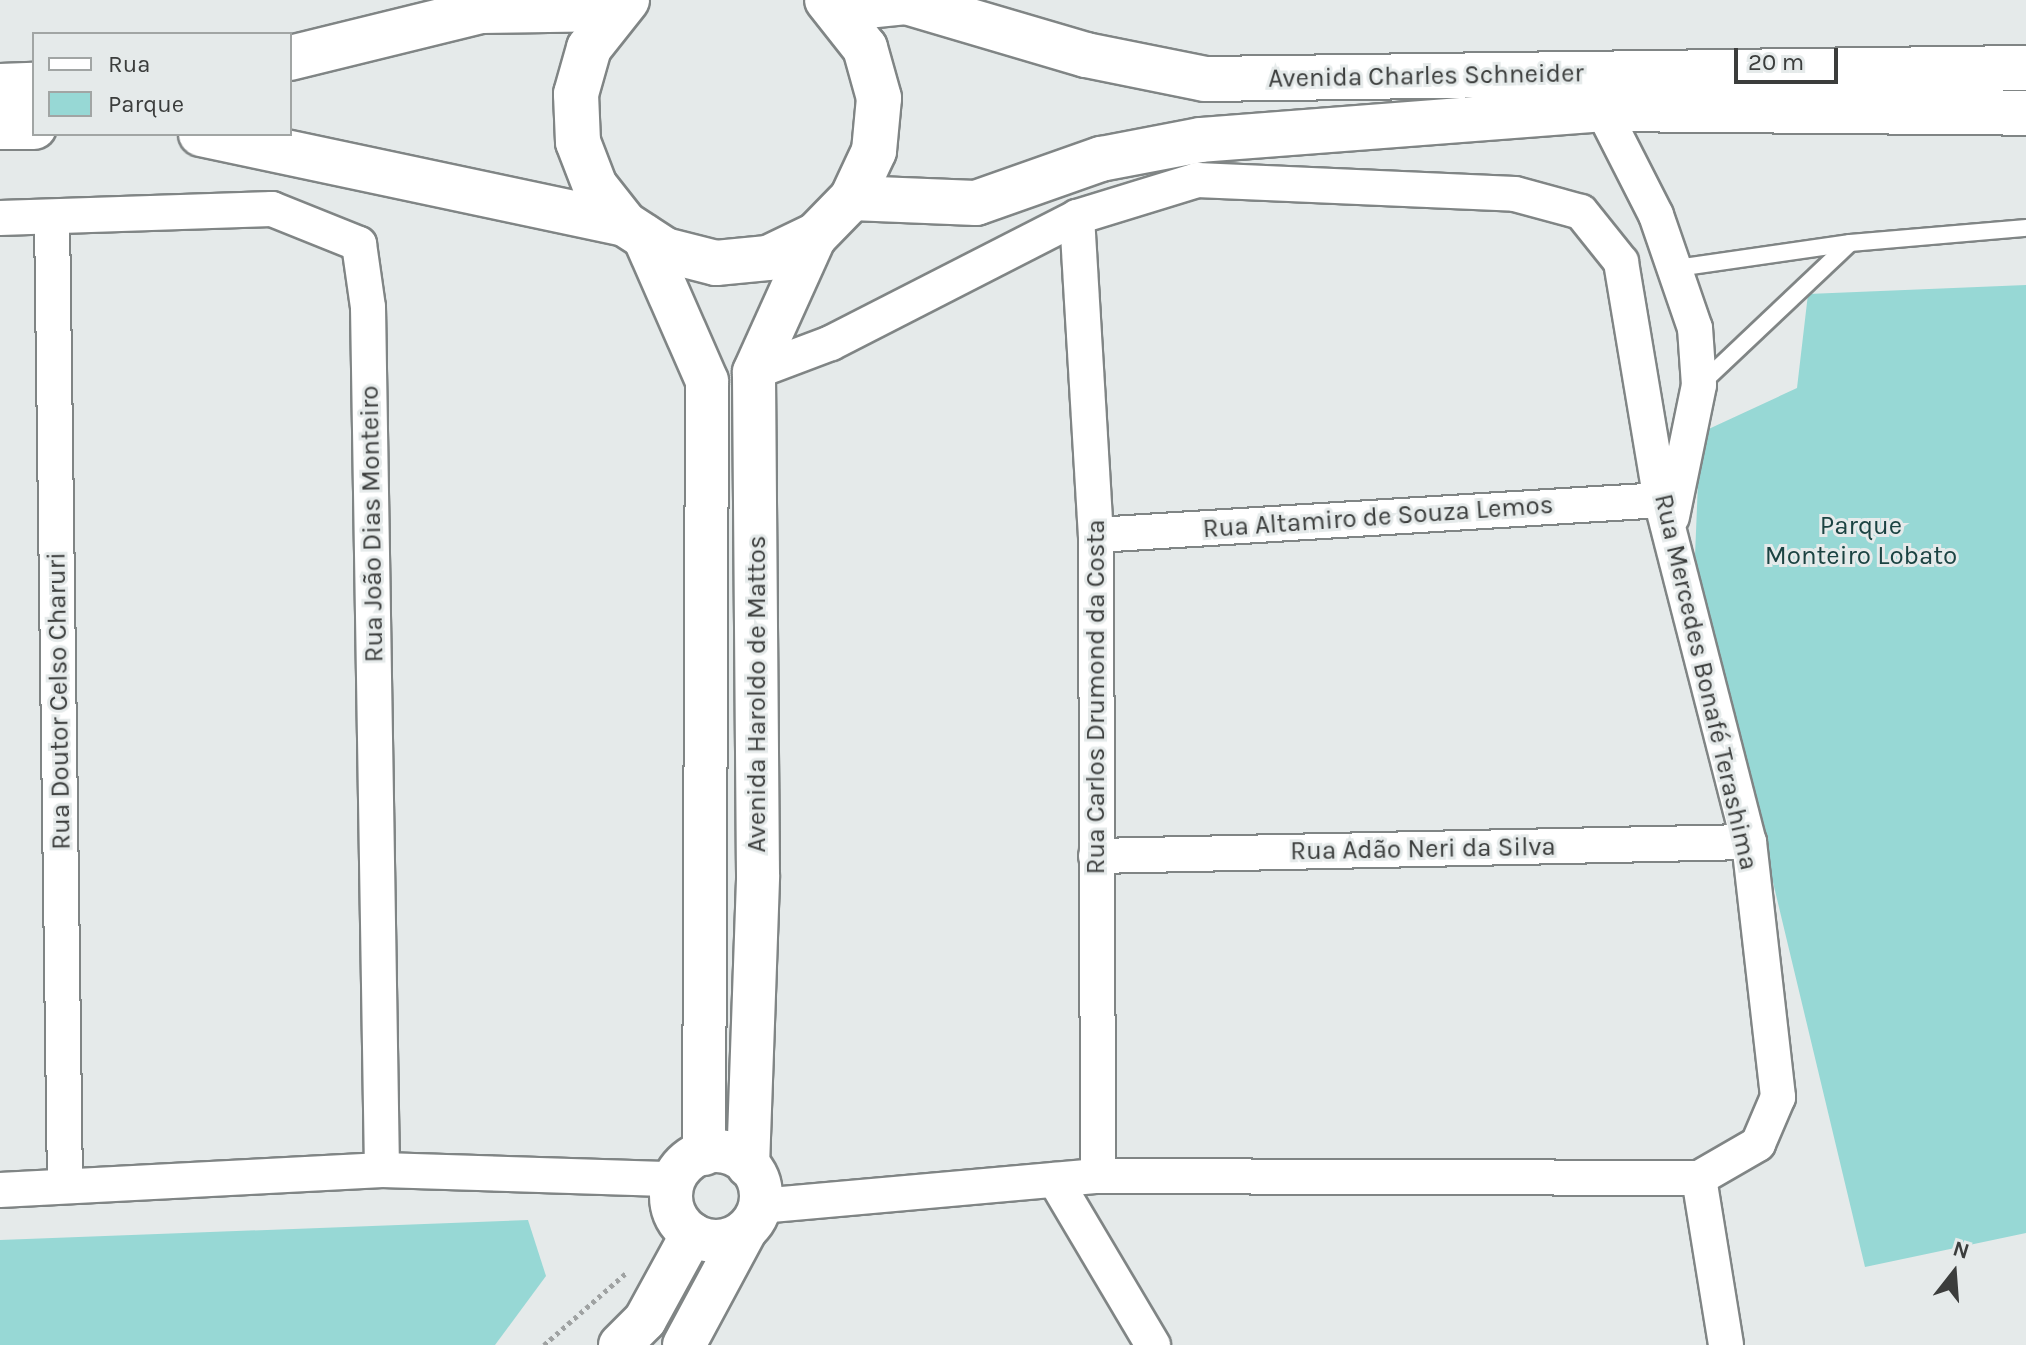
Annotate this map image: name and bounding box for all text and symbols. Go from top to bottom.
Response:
legend [32,32,292,136]
scale bar [1738,32,1842,82]
text: 20 m [1748,48,1804,76]
text: Rua [108,50,150,78]
street label: Avenida Charles Schneider [1268,58,1584,94]
text: Parque [108,90,184,118]
street label: Rua João Dias Monteiro [354,385,390,663]
street label: Rua Altamiro de Souza Lemos [1202,489,1554,545]
street label: Rua Mercedes Bonafé Terashima [1648,491,1764,873]
park label: Parque Monteiro Lobato [1765,510,1957,572]
street label: Rua Carlos Drumond da Costa [1080,519,1112,875]
street label: Avenida Haroldo de Mattos [741,535,773,853]
street label: Rua Doutor Celso Charuri [41,552,77,850]
street label: Rua Adão Neri da Silva [1290,831,1556,867]
north arrow [1914,1233,1994,1313]
text: N [1950,1235,1972,1265]

